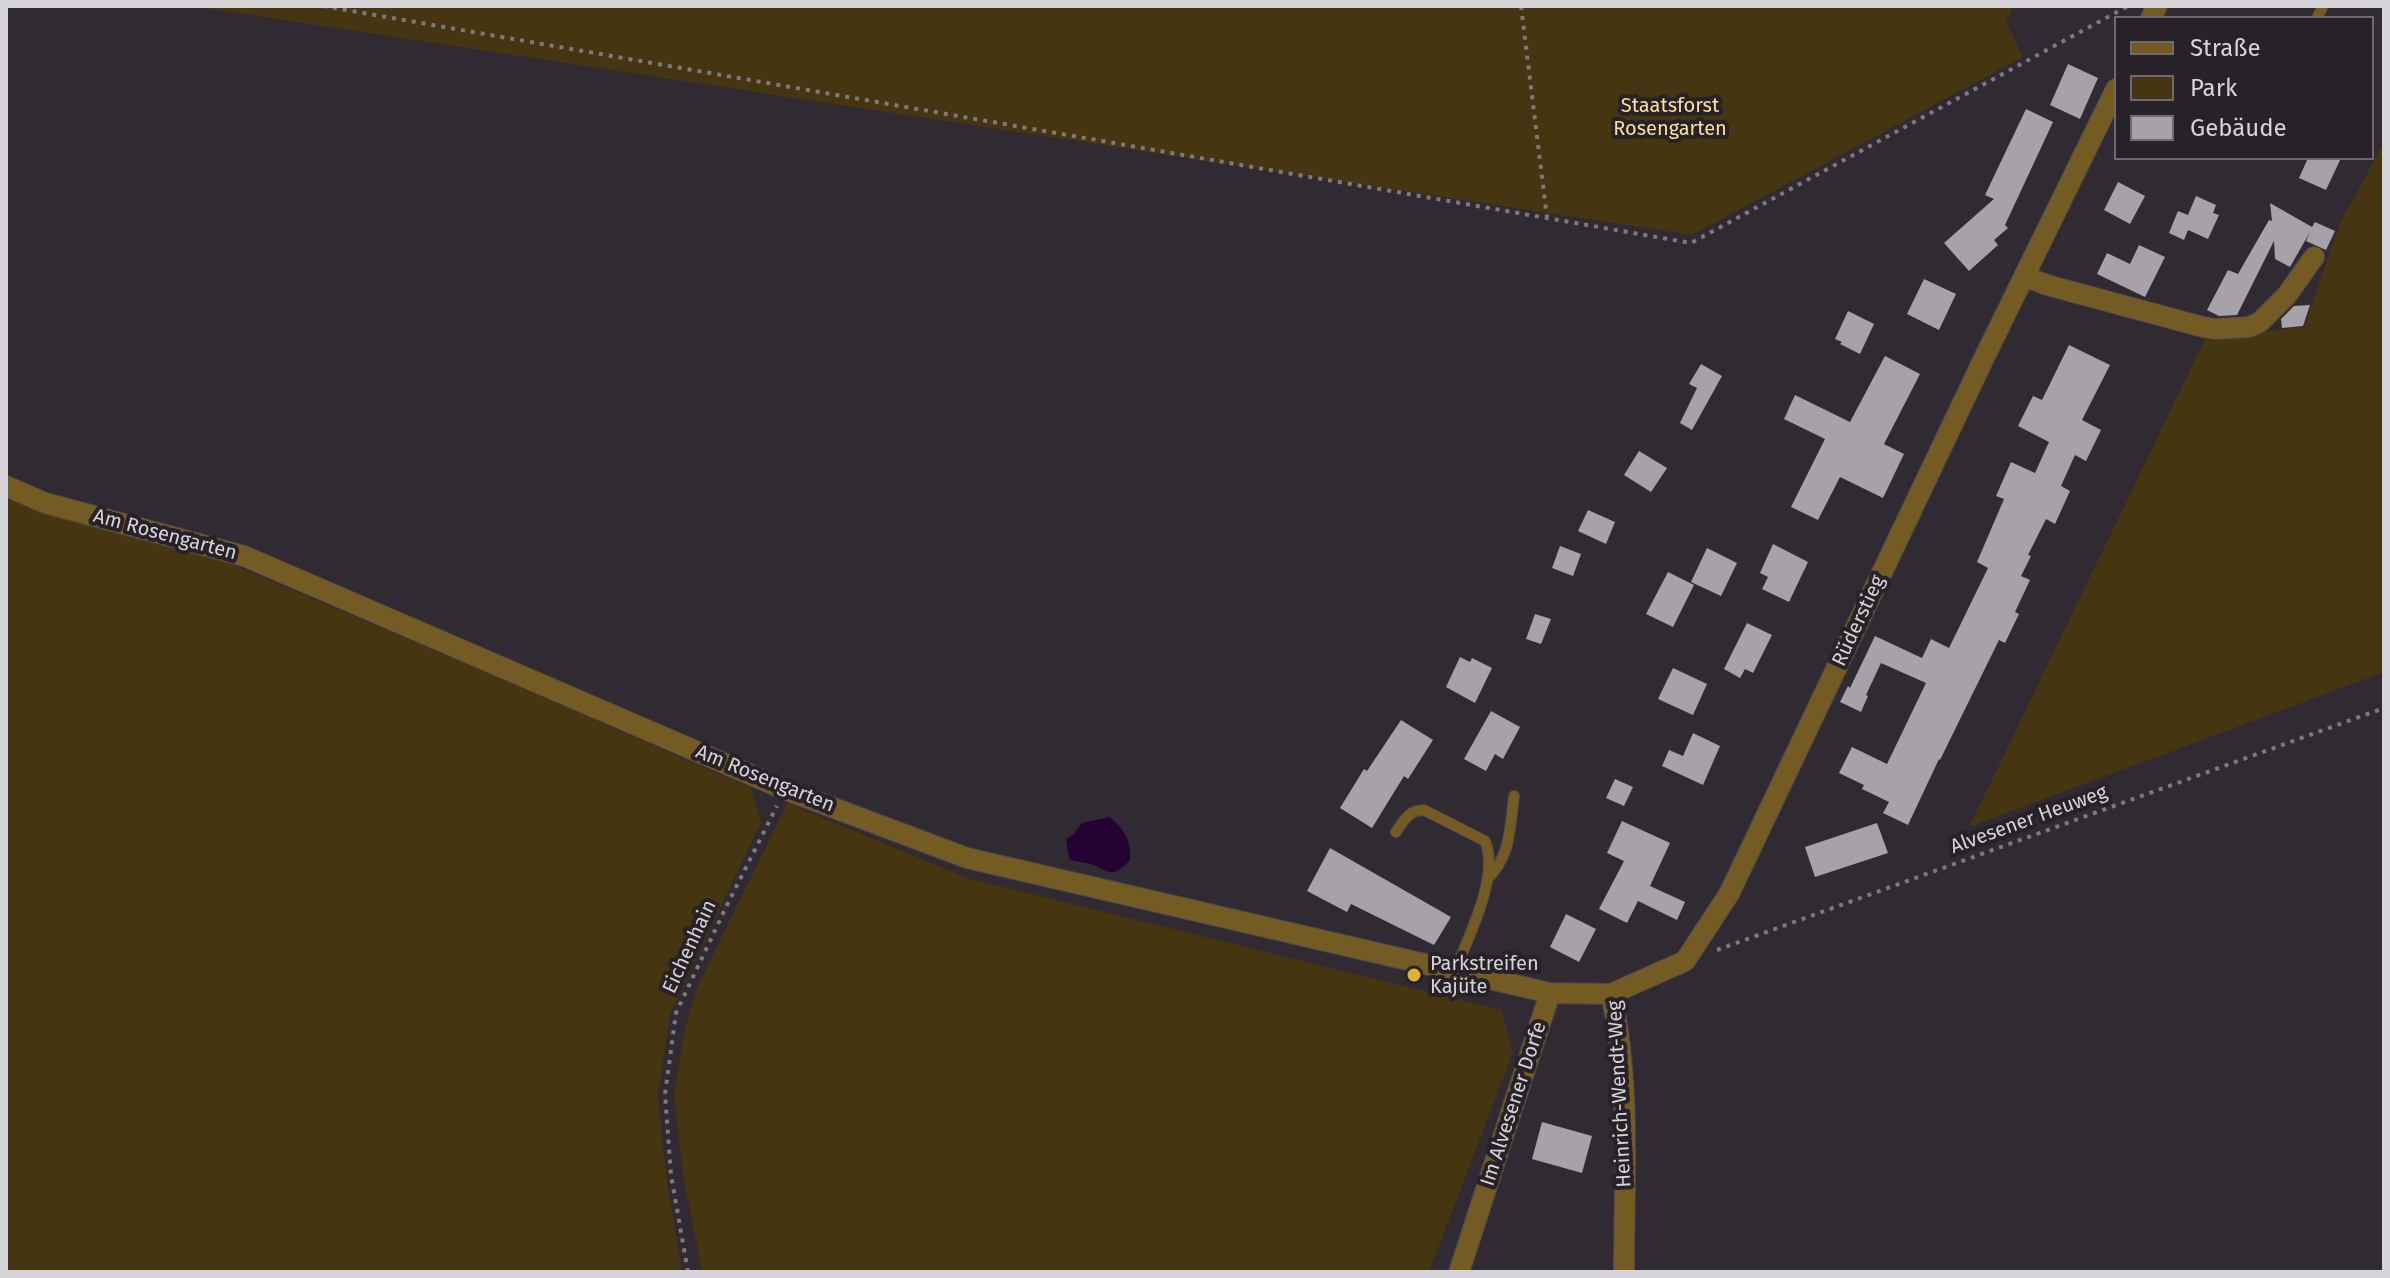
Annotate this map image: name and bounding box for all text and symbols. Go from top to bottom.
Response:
legend [2114,16,2374,160]
text: Straße [2190,34,2261,62]
text: Park [2190,74,2237,102]
park label: Staatsforst Rosengarten [1613,94,1727,141]
text: Gebäude [2190,114,2287,142]
street label: Am Rosengarten [91,504,239,566]
street label: Rüderstieg [1828,572,1890,670]
street label: Am Rosengarten [692,740,838,818]
street label: Alvesener Heuweg [1947,780,2111,860]
street label: Eichenhain [658,897,722,997]
place label: Parkstreifen Kajüte [1430,952,1539,999]
marker: Parkstreifen Kajüte [1405,966,1423,984]
street label: Heinrich-Wendt-Weg [1603,1000,1637,1188]
street label: Im Alvesener Dorfe [1476,1019,1552,1189]

